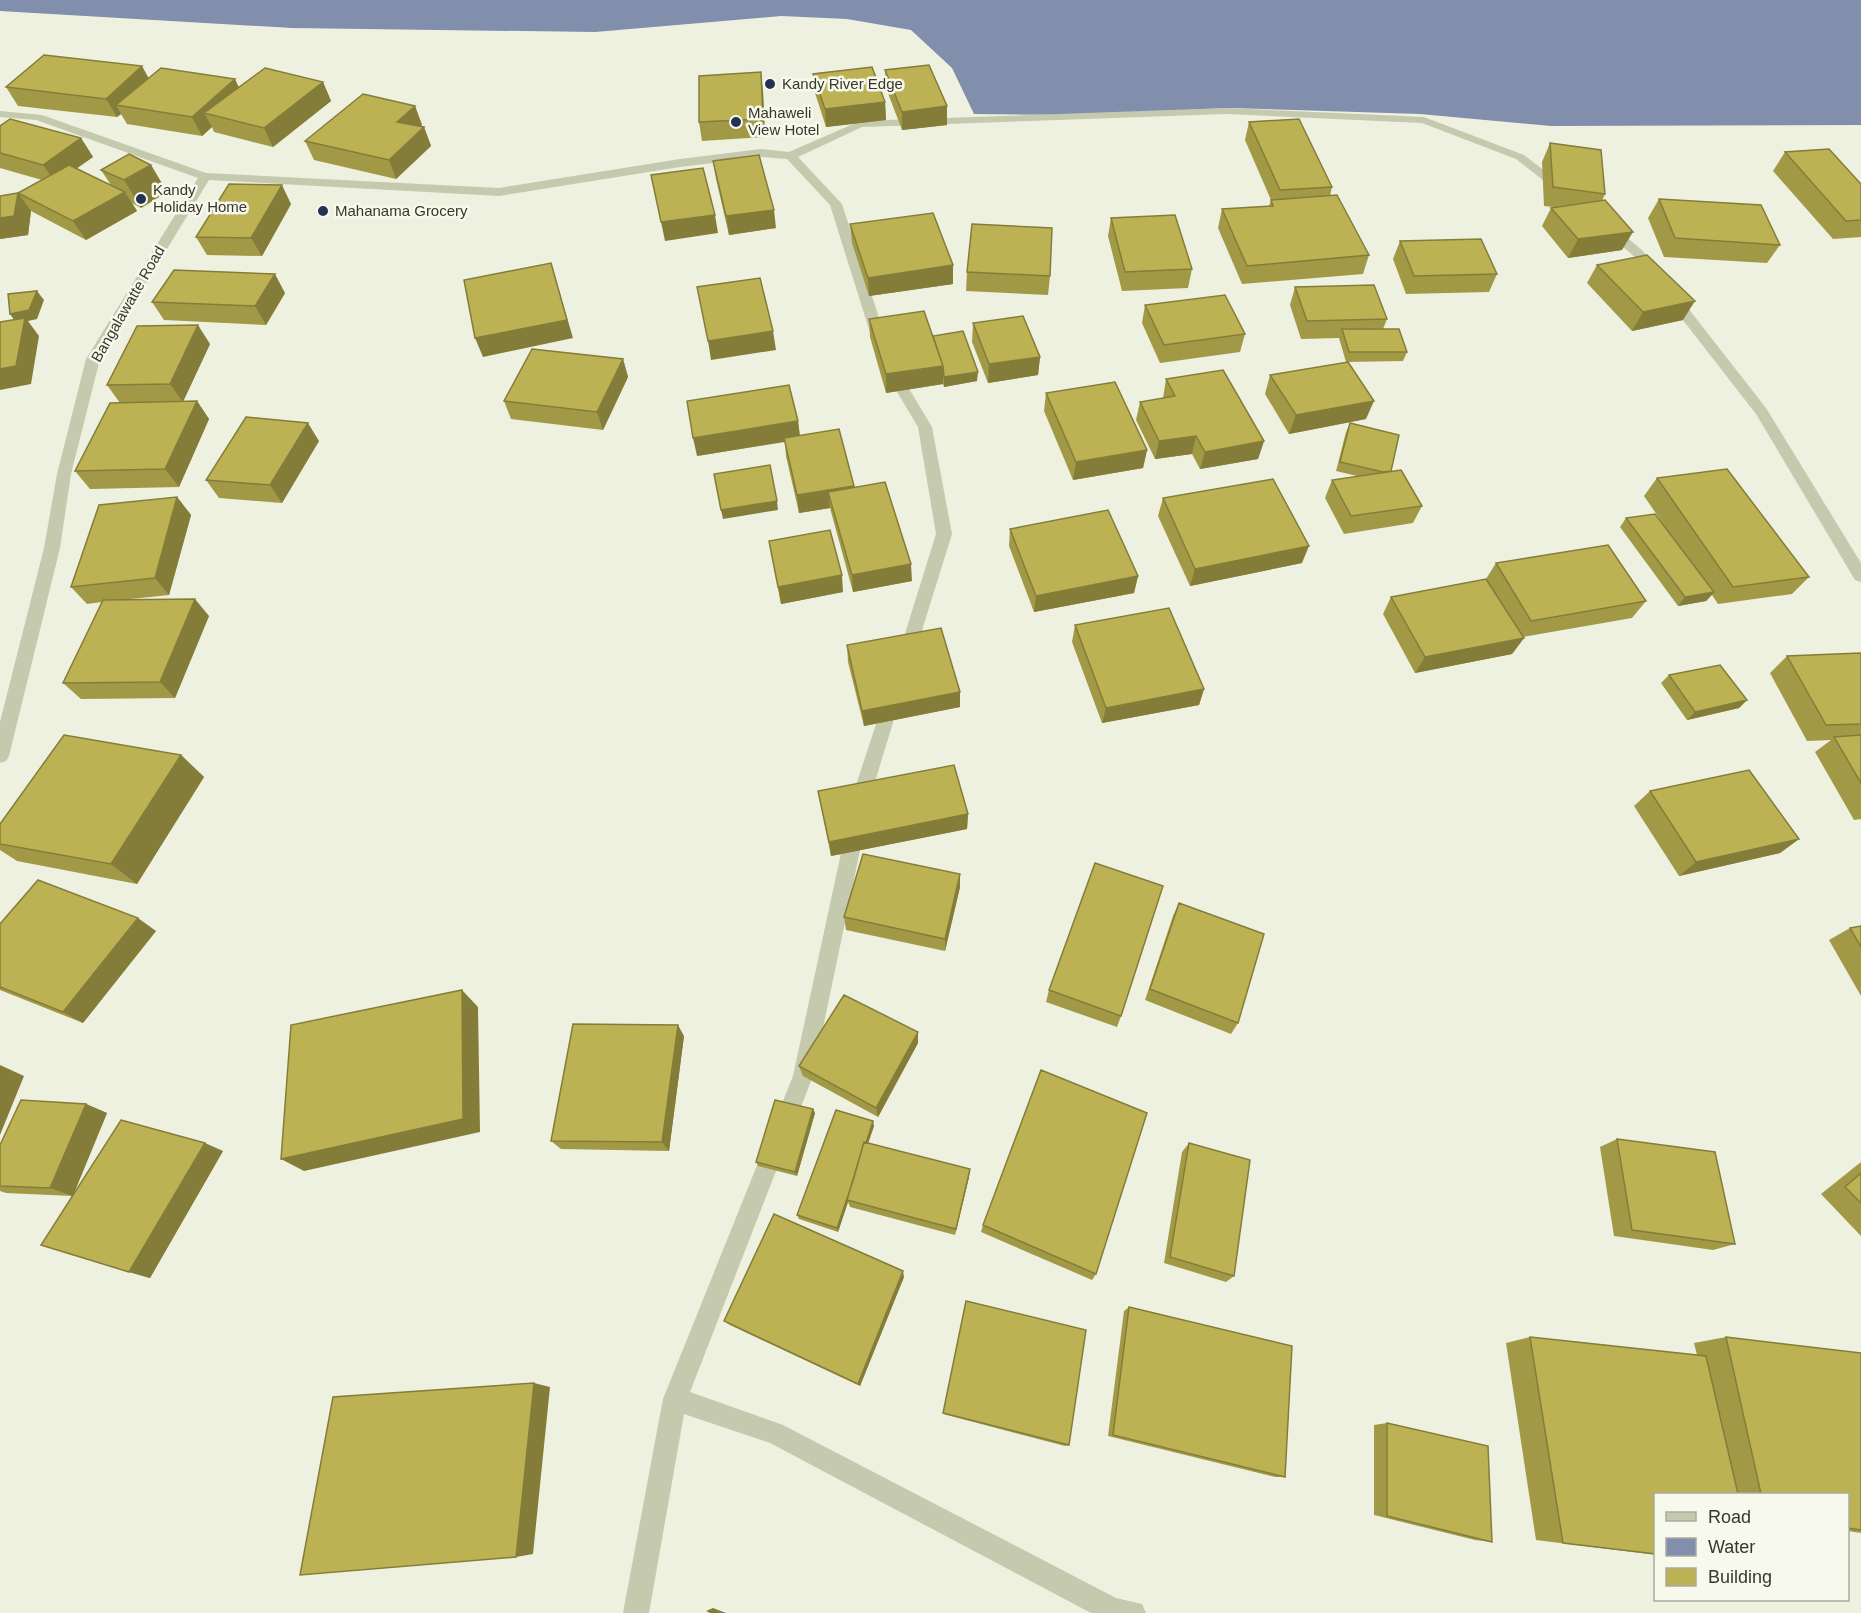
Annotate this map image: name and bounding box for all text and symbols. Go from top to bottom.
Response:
place label: Kandy River Edge [782,75,903,92]
marker: Kandy River Edge [763,77,777,91]
place label: Mahaweli View Hotel [748,104,819,138]
marker: Mahaweli View Hotel [729,115,743,129]
place label: Kandy Holiday Home [153,181,247,215]
marker: Kandy Holiday Home [134,192,148,206]
place label: Mahanama Grocery [335,202,468,219]
marker: Mahanama Grocery [316,204,330,218]
street label: Bangalawatte Road [87,243,168,365]
legend [1654,1493,1849,1601]
text: Road [1708,1507,1751,1527]
text: Water [1708,1537,1755,1557]
text: Building [1708,1567,1772,1587]

